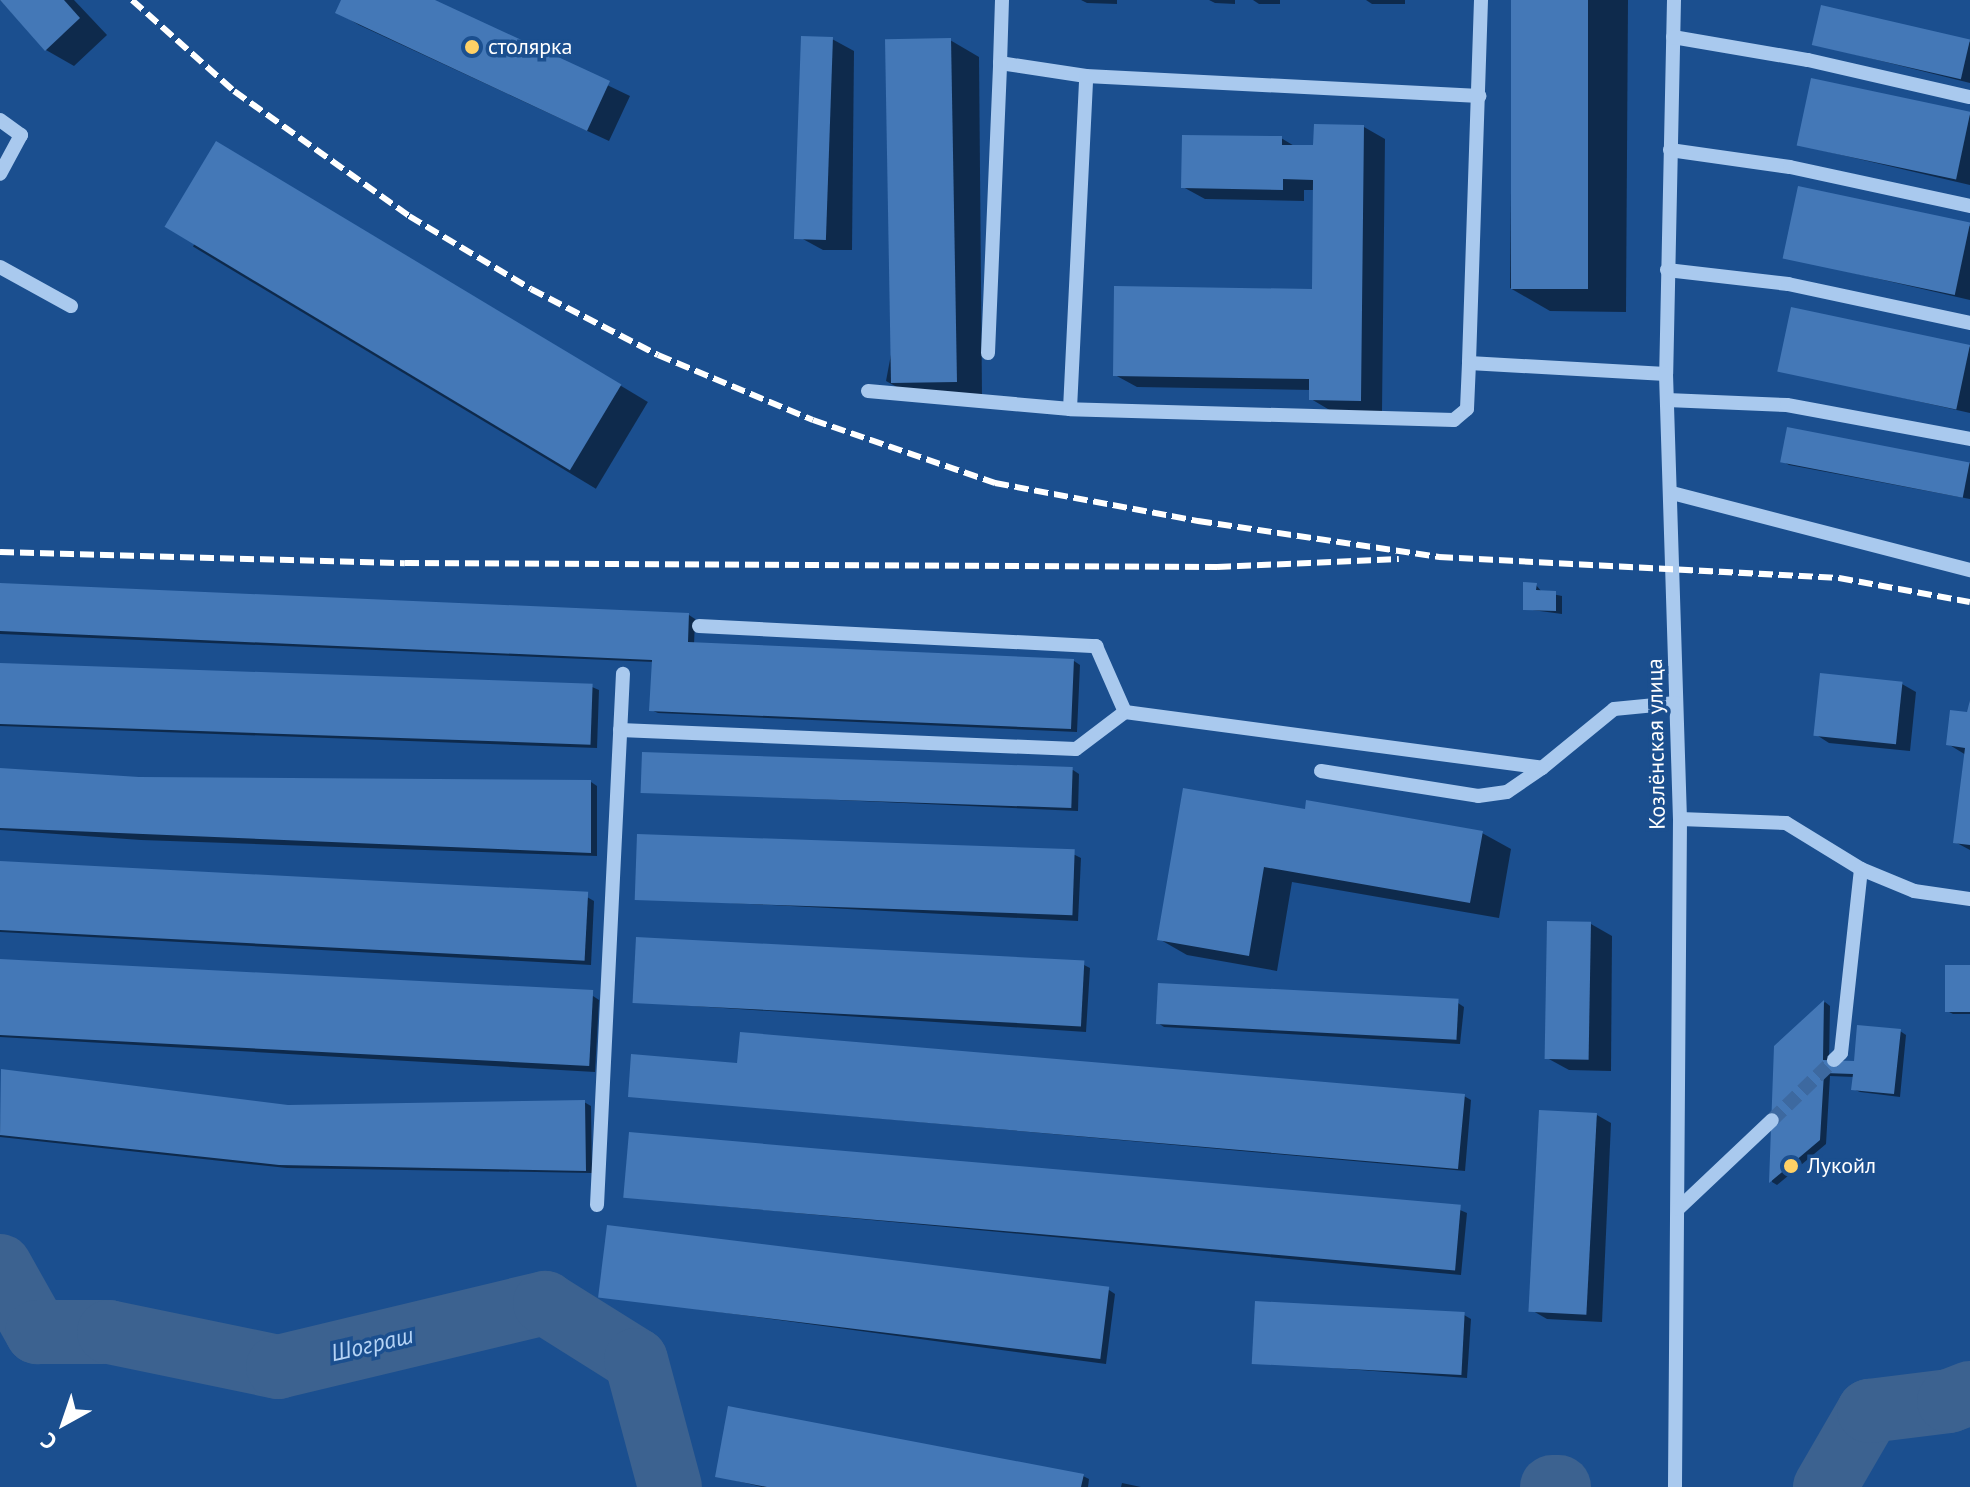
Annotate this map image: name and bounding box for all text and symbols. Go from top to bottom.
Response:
place label: столярка [488,34,572,60]
marker: столярка [463,38,481,56]
street label: Козлёнская улица [1641,658,1671,830]
place label: Лукойл [1807,1153,1876,1179]
marker: Лукойл [1782,1157,1800,1175]
water label: Шограш [328,1321,416,1367]
north arrow [24,1383,104,1463]
text: С [35,1427,62,1456]

